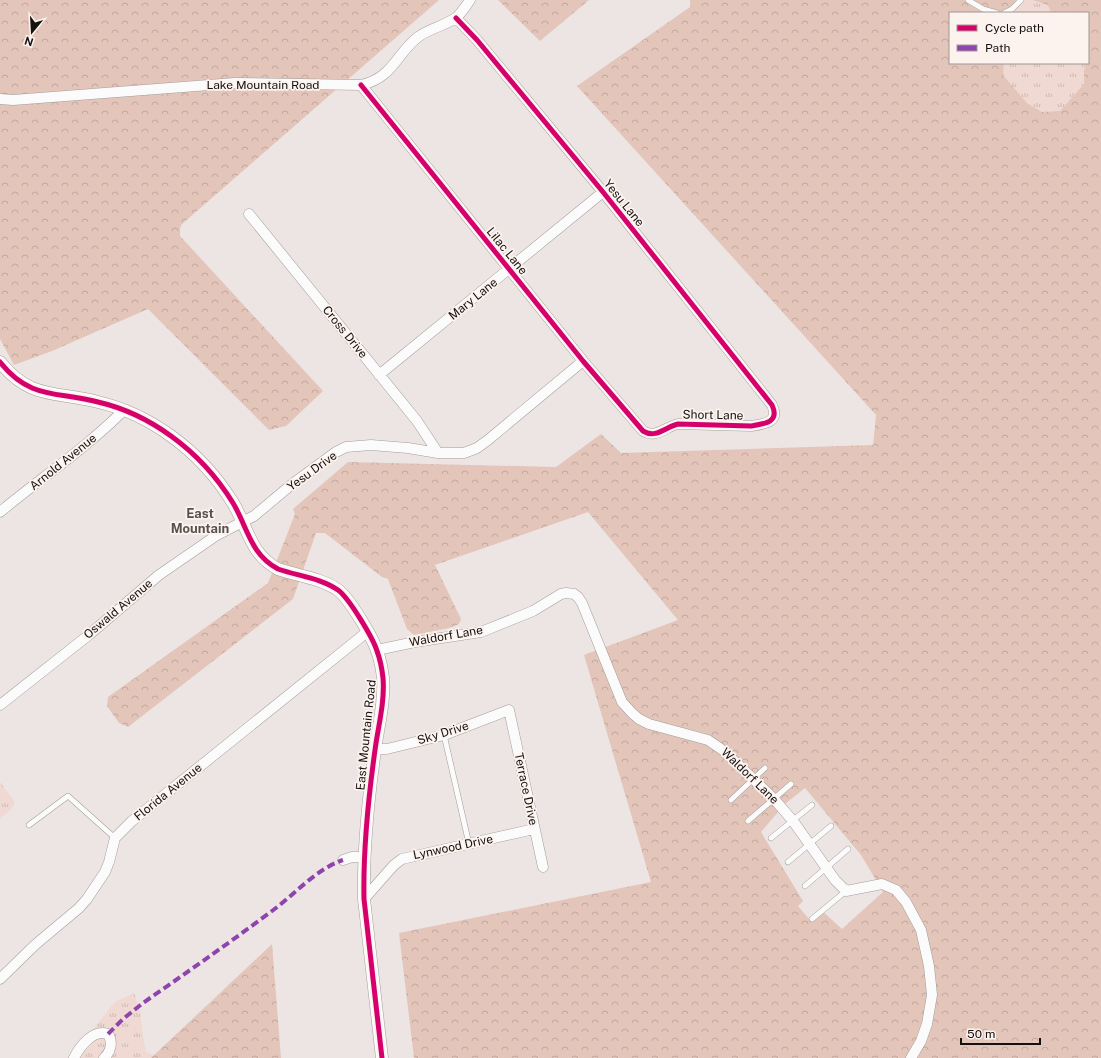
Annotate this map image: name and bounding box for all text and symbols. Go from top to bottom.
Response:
north arrow [12,12,52,52]
legend [949,12,1089,64]
text: Cycle path [985,21,1044,35]
text: N [23,34,35,49]
text: Path [985,41,1011,55]
street label: Lake Mountain Road [206,78,320,92]
street label: Yesu Lane [601,177,647,229]
street label: Lilac Lane [484,225,530,278]
street label: Mary Lane [446,275,500,323]
street label: Cross Drive [320,303,370,361]
street label: Short Lane [682,407,744,423]
street label: Arnold Avenue [27,431,99,493]
street label: Yesu Drive [284,448,340,494]
district label: East Mountain [171,506,229,536]
street label: Oswald Avenue [81,576,155,642]
street label: Waldorf Lane [408,623,484,649]
street label: East Mountain Road [353,679,379,791]
street label: Sky Drive [416,719,471,747]
street label: Waldorf Lane [718,745,782,807]
street label: Terrace Drive [511,751,541,827]
street label: Florida Avenue [131,760,205,824]
street label: Lynwood Drive [412,832,494,862]
scale bar [961,1020,1040,1046]
text: 50 m [967,1027,995,1041]

